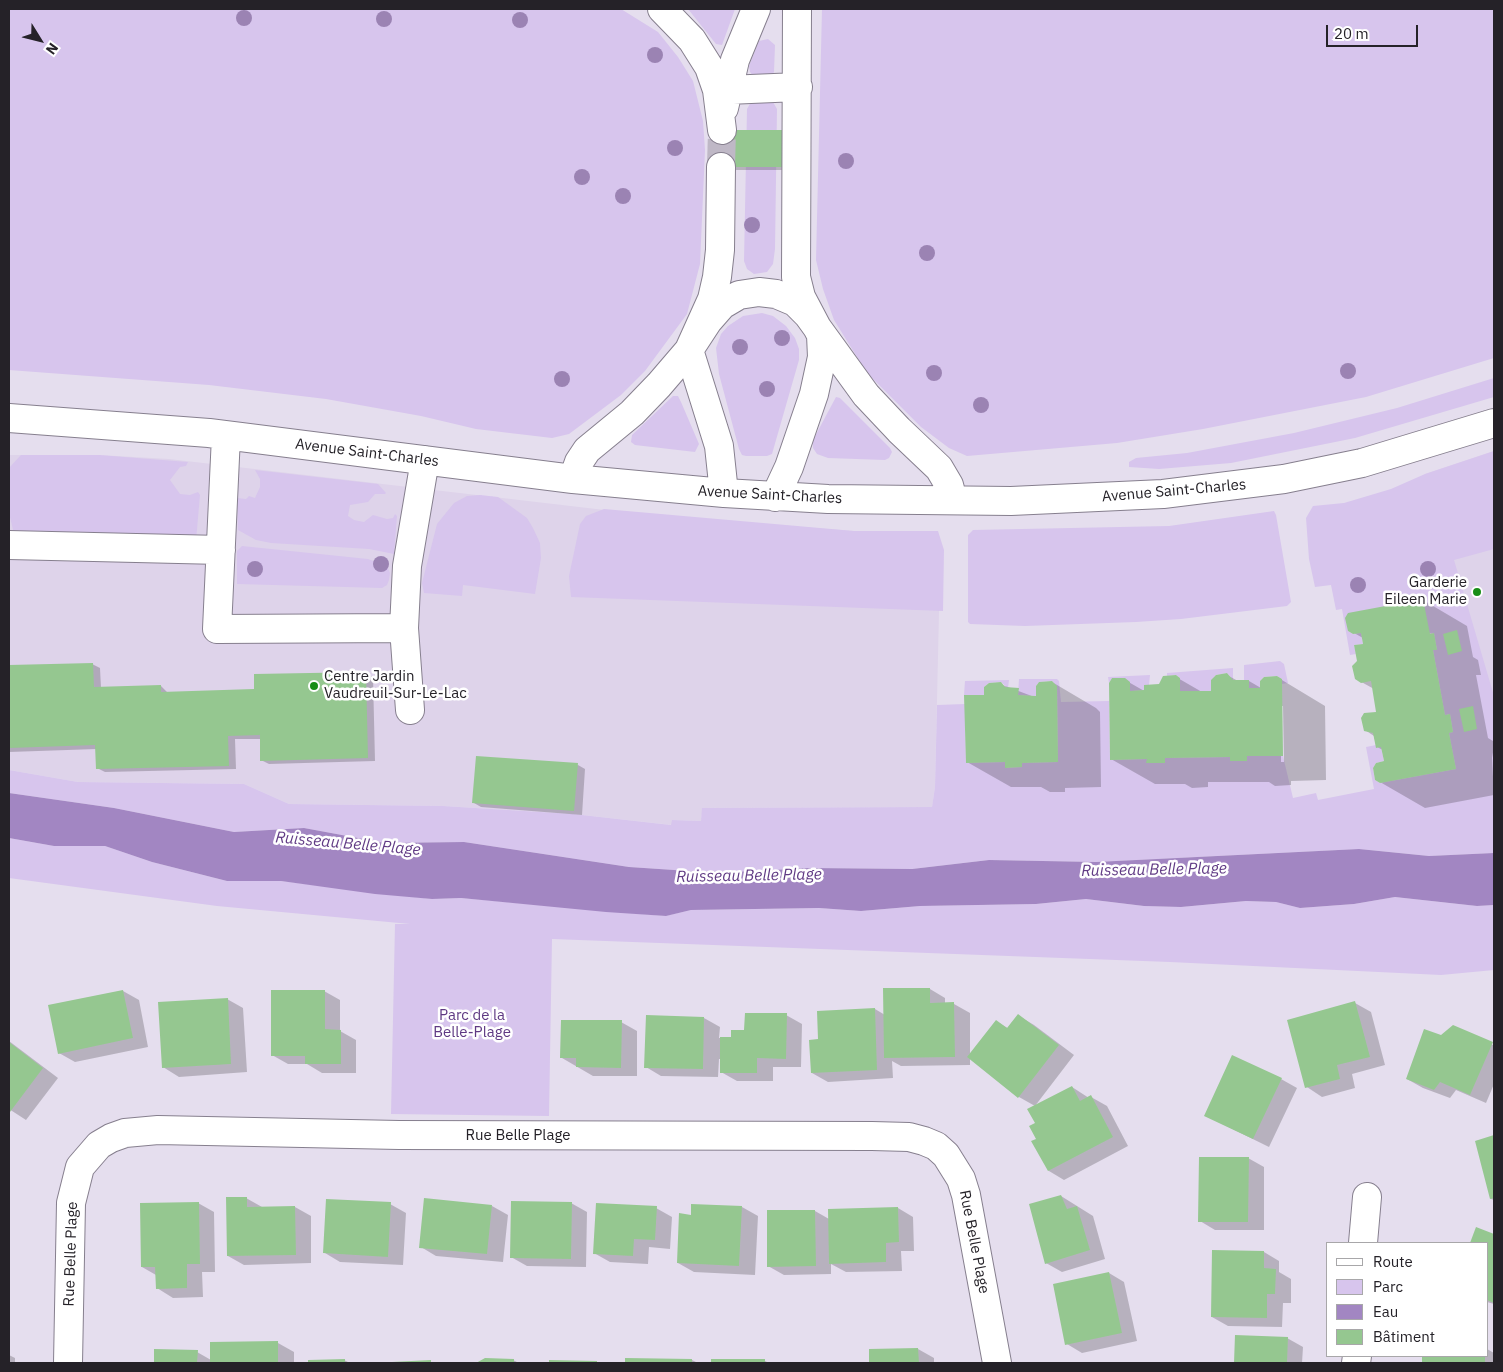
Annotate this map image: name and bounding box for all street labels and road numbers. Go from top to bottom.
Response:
street label: Avenue Saint-Charles [294,435,440,471]
street label: Avenue Saint-Charles [1101,476,1247,506]
street label: Avenue Saint-Charles [697,482,843,508]
street label: Rue Belle Plage [465,1127,571,1145]
street label: Rue Belle Plage [955,1189,993,1295]
street label: Rue Belle Plage [60,1201,82,1307]

